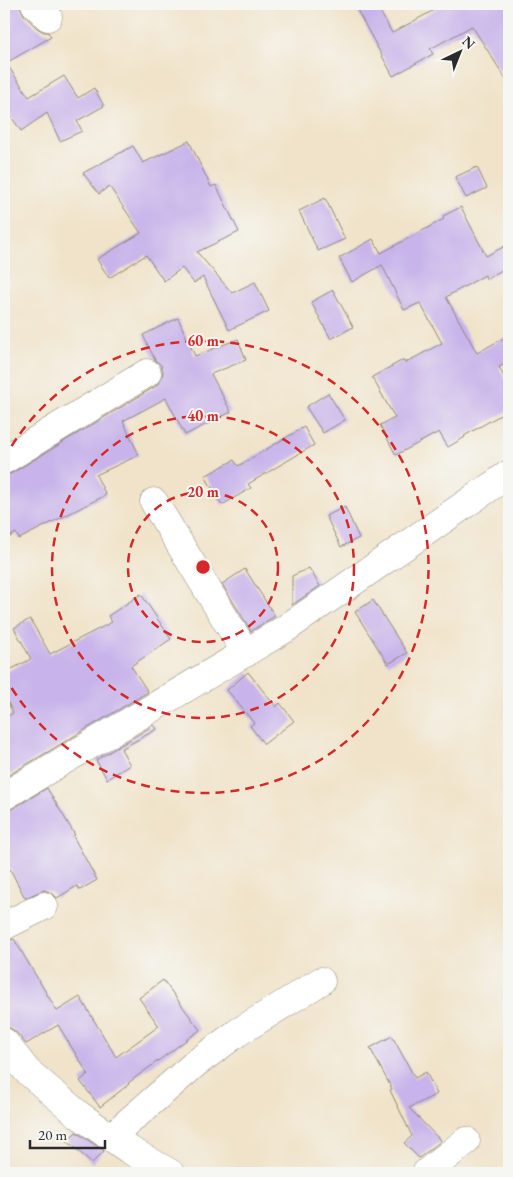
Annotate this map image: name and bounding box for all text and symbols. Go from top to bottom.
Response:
north arrow [436,28,486,78]
text: N [459,32,480,53]
text: 60 m [187,331,219,350]
text: 40 m [187,406,219,425]
text: 20 m [187,482,219,501]
centre of rings [194,558,212,576]
scale bar [30,1117,105,1149]
text: 20 m [38,1125,67,1144]

